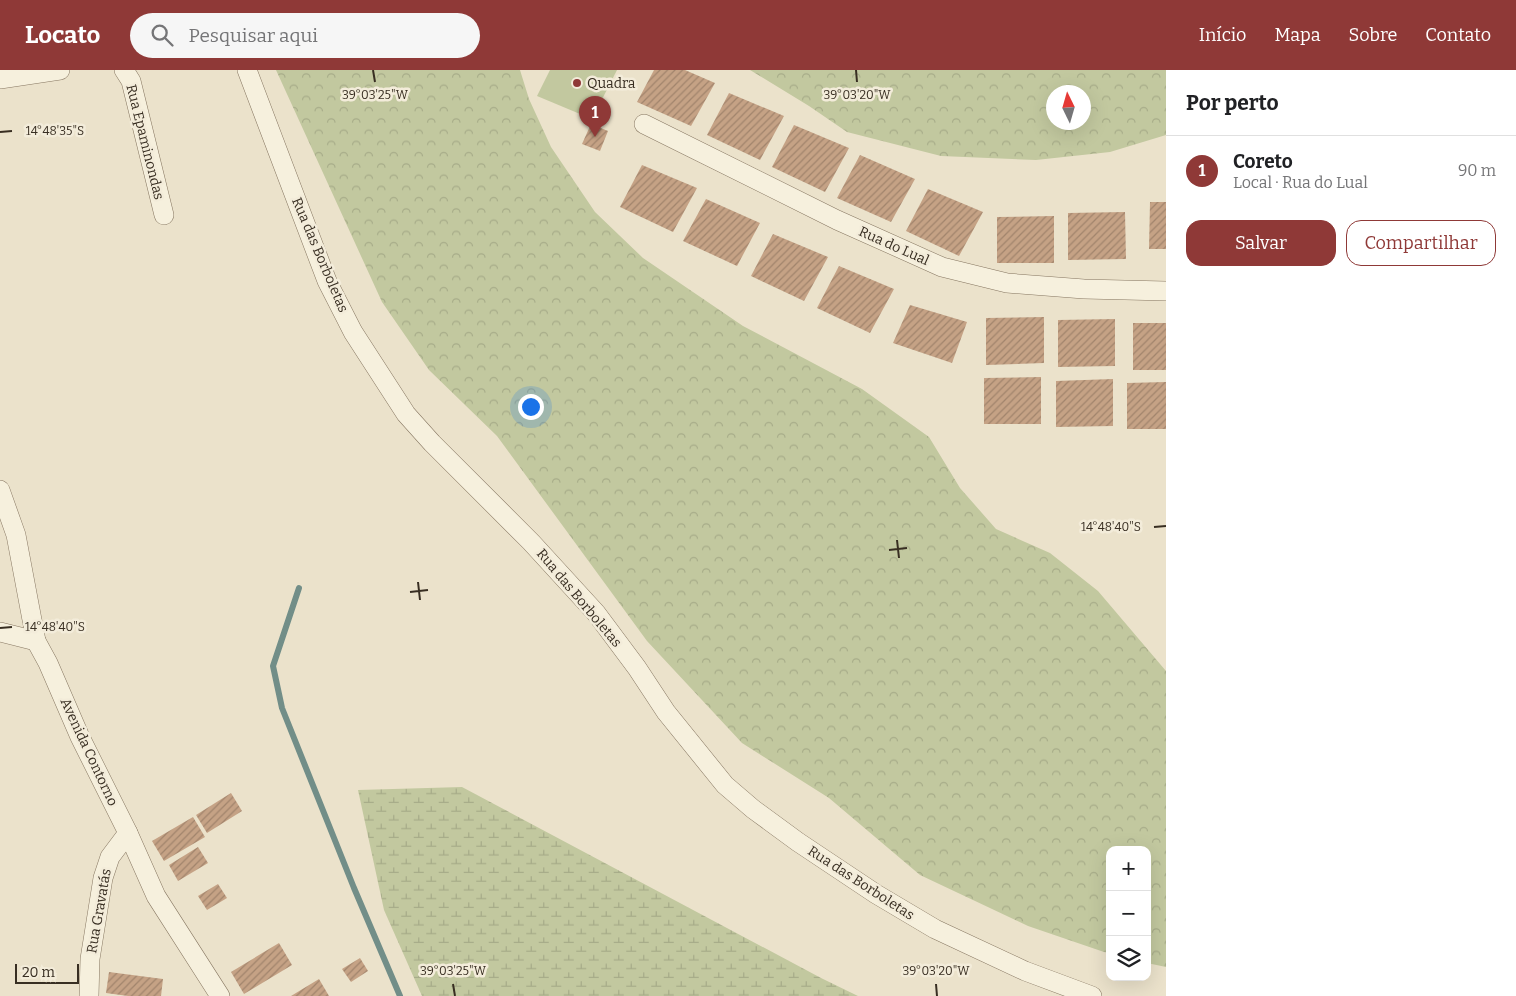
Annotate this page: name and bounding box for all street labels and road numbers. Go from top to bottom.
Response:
street label: Rua Epaminondas [122,82,168,202]
street label: Rua das Borboletas [288,195,352,315]
street label: Rua do Lual [856,223,932,269]
street label: Rua das Borboletas [533,545,625,651]
street label: Avenida Contorno [57,695,121,809]
street label: Rua das Borboletas [805,842,917,924]
street label: Rua Gravatás [83,867,115,955]

